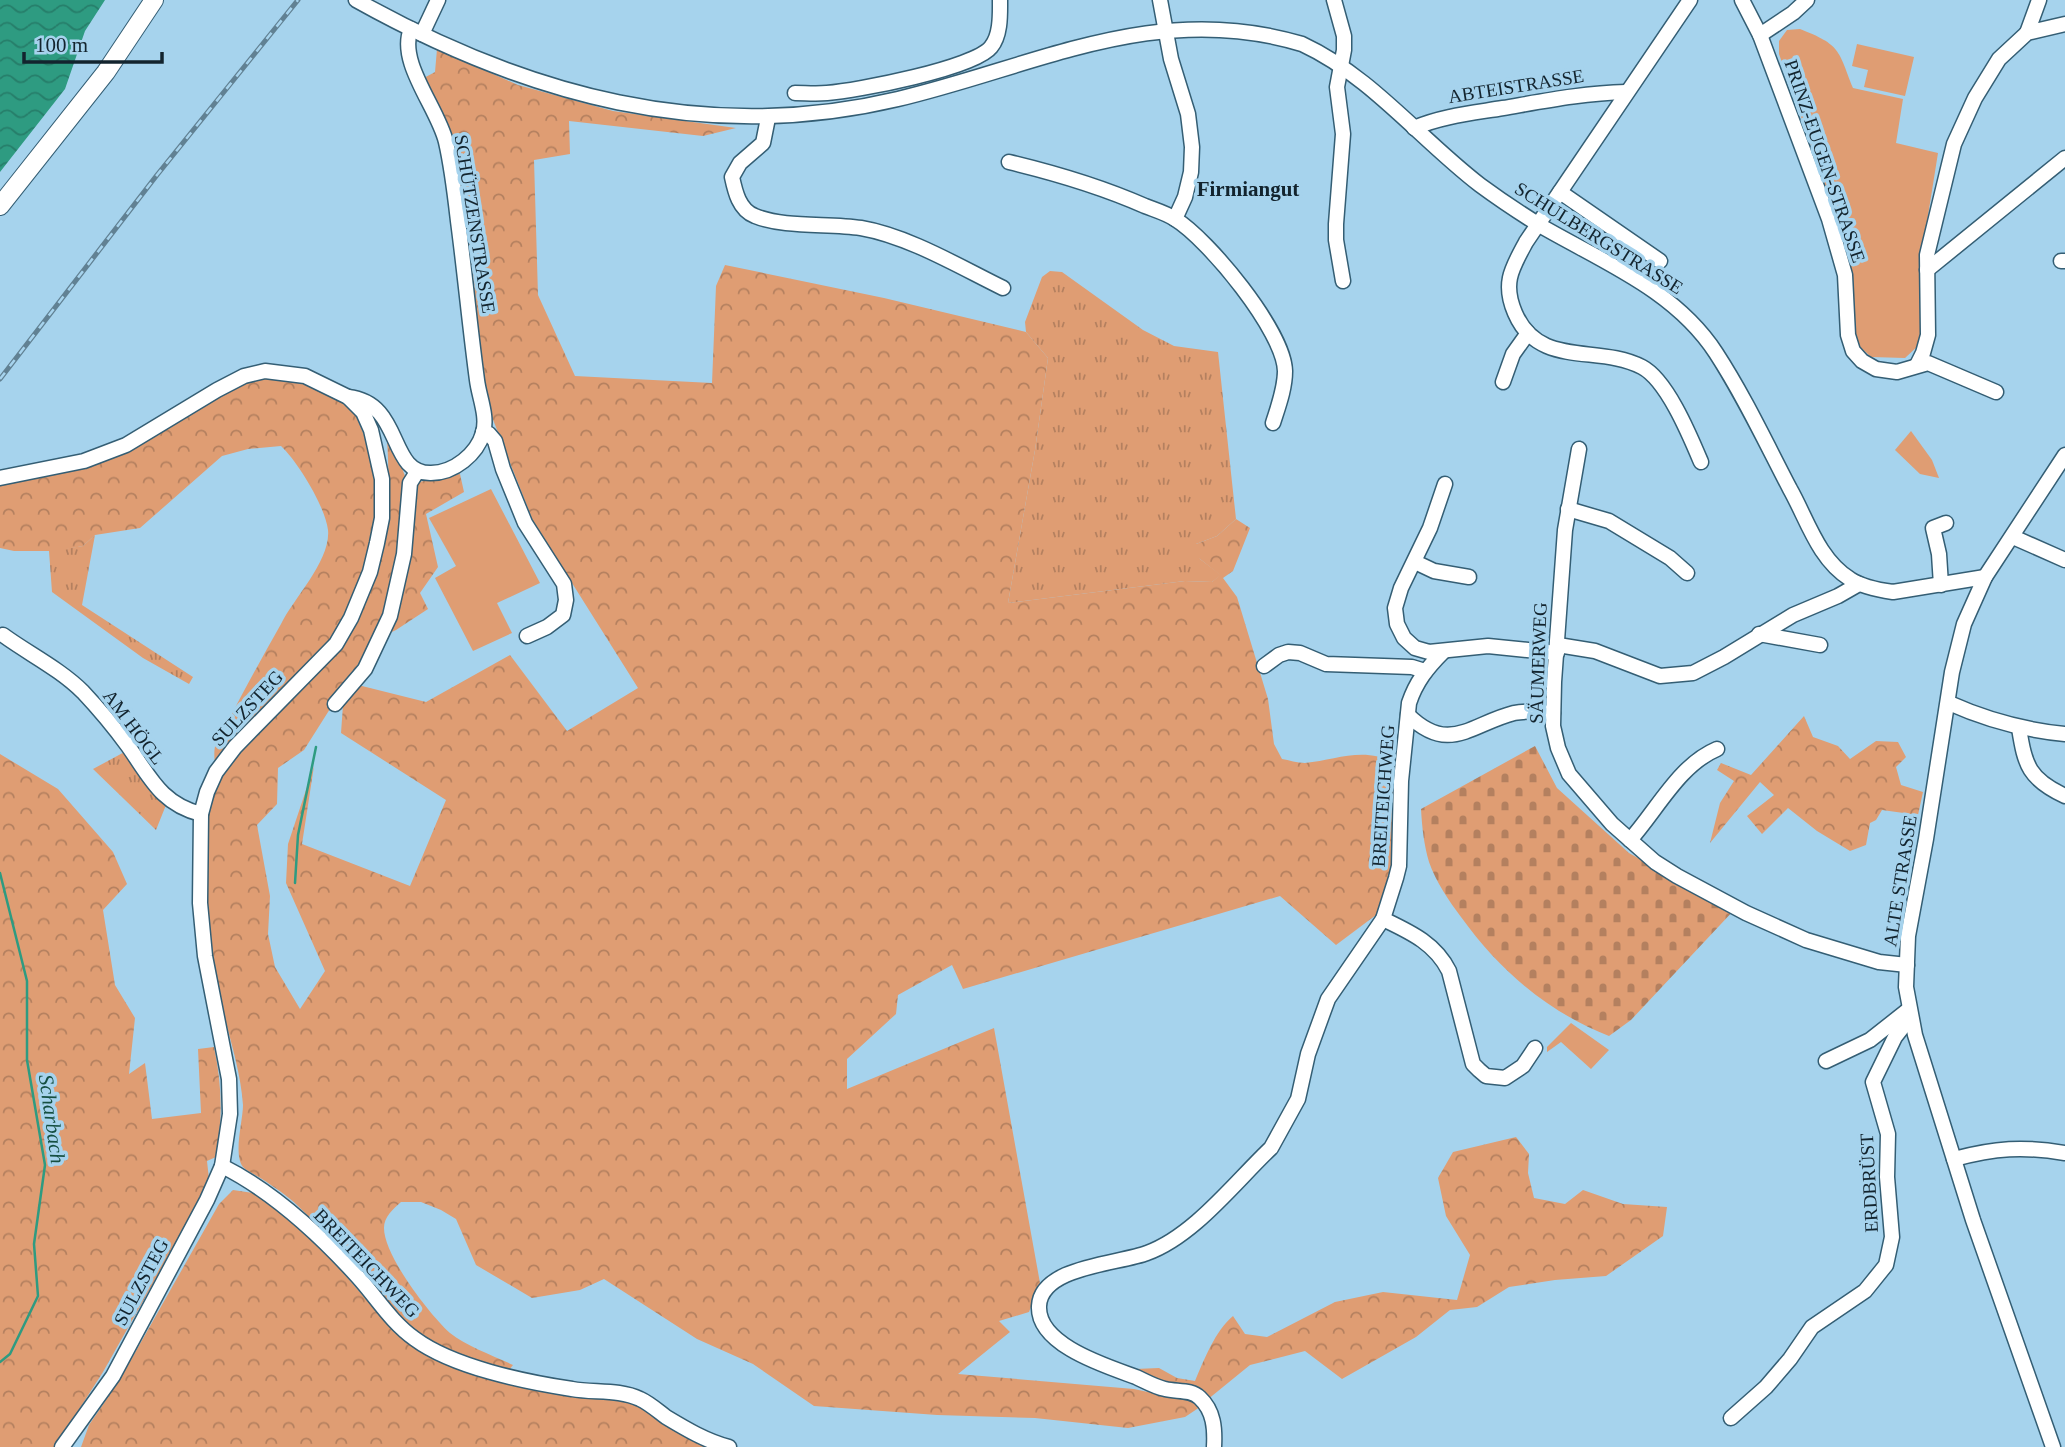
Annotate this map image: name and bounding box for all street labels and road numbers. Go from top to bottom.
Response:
street label: PRINZ-EUGEN-STRASSE [1780,57,1870,265]
street label: ABTEISTRASSE [1447,65,1585,107]
street label: SCHÜTZENSTRASSE [451,133,499,315]
street label: SCHULBERGSTRASSE [1511,178,1687,298]
street label: SÄUMERWEG [1525,602,1551,724]
street label: SULZSTEG [207,666,287,750]
street label: AM HÖGL [99,685,169,769]
street label: BREITEICHWEG [1368,724,1398,868]
street label: ALTE STRASSE [1879,814,1921,948]
street label: ERDBRÜST [1856,1133,1882,1233]
street label: BREITEICHWEG [310,1204,424,1322]
street label: SULZSTEG [109,1235,173,1329]

